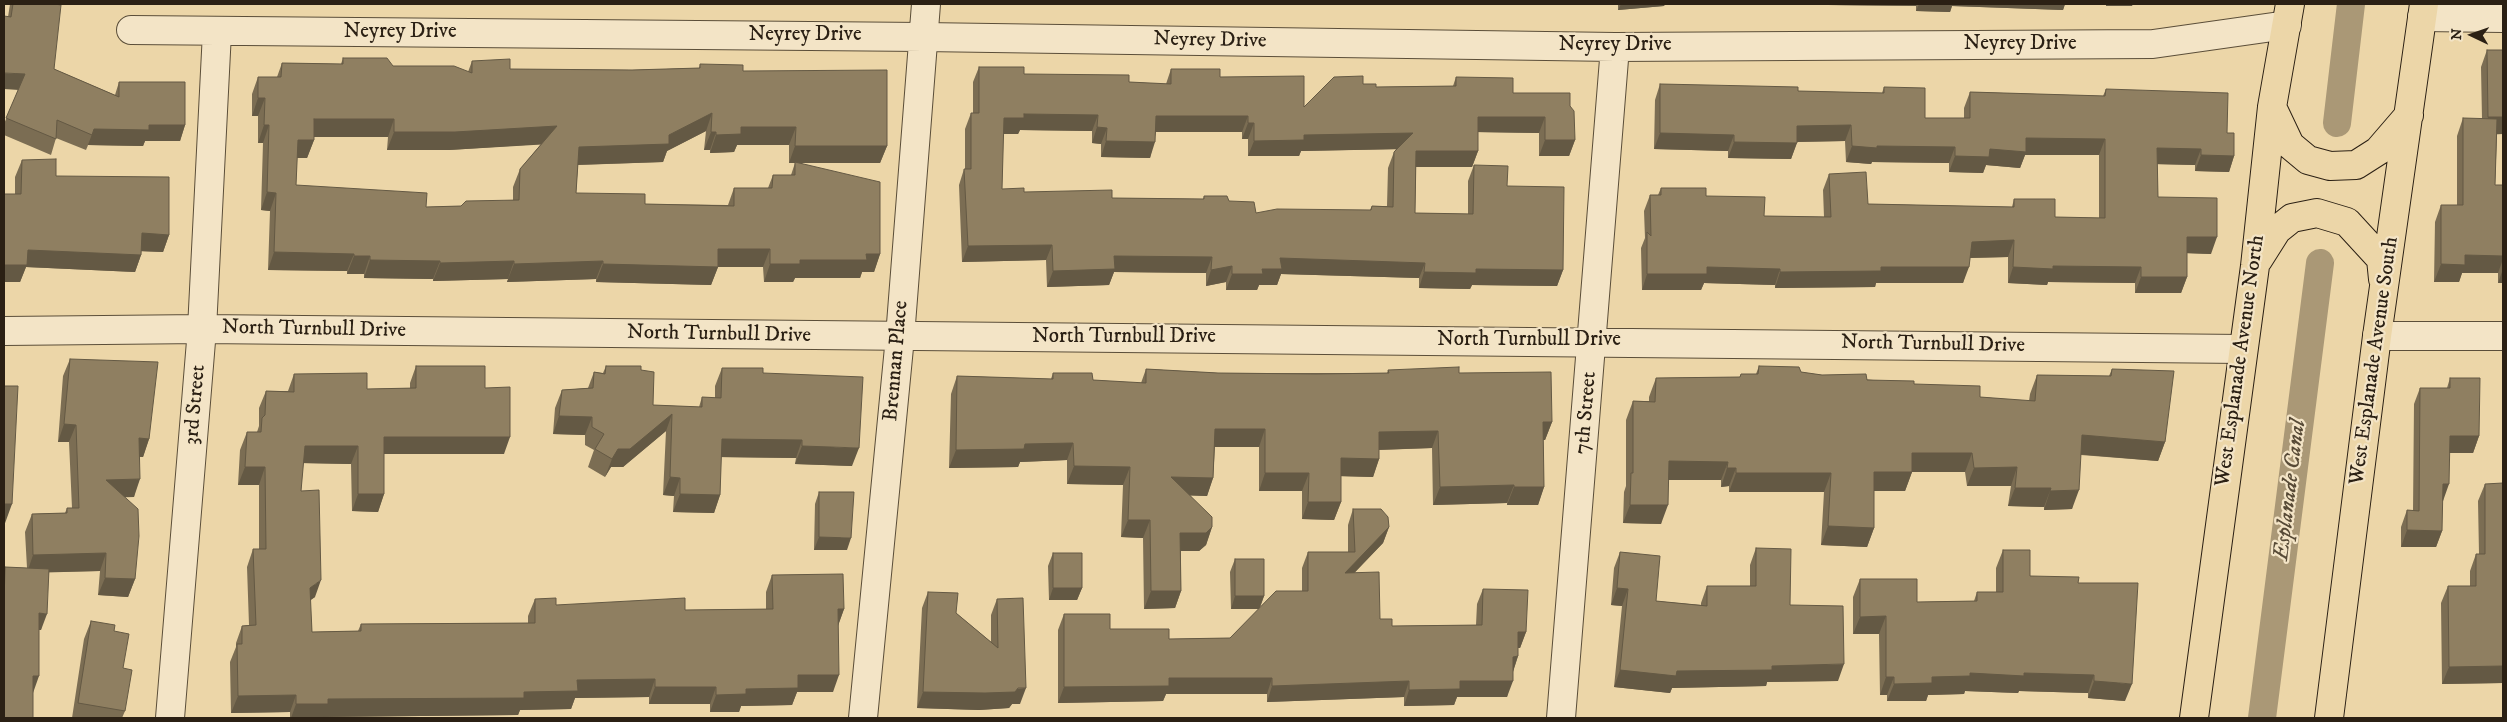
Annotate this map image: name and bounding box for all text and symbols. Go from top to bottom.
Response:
north arrow [2447,10,2497,60]
street label: Neyrey Drive [343,20,457,46]
street label: Neyrey Drive [748,23,862,49]
street label: Neyrey Drive [1153,27,1267,55]
text: N [2448,28,2466,40]
street label: Neyrey Drive [1963,32,2077,58]
street label: Neyrey Drive [1558,33,1672,59]
street label: West Esplanade Avenue North [2211,234,2271,488]
street label: West Esplanade Avenue South [2345,235,2405,487]
street label: Brennan Place [879,300,915,422]
street label: North Turnbull Drive [222,316,406,344]
street label: North Turnbull Drive [627,321,811,349]
street label: North Turnbull Drive [1032,325,1216,351]
street label: North Turnbull Drive [1437,328,1621,354]
street label: North Turnbull Drive [1841,331,2025,359]
street label: 3rd Street [180,364,212,446]
street label: 7th Street [1571,371,1603,455]
water label: Esplanade Canal [2269,418,2313,562]

